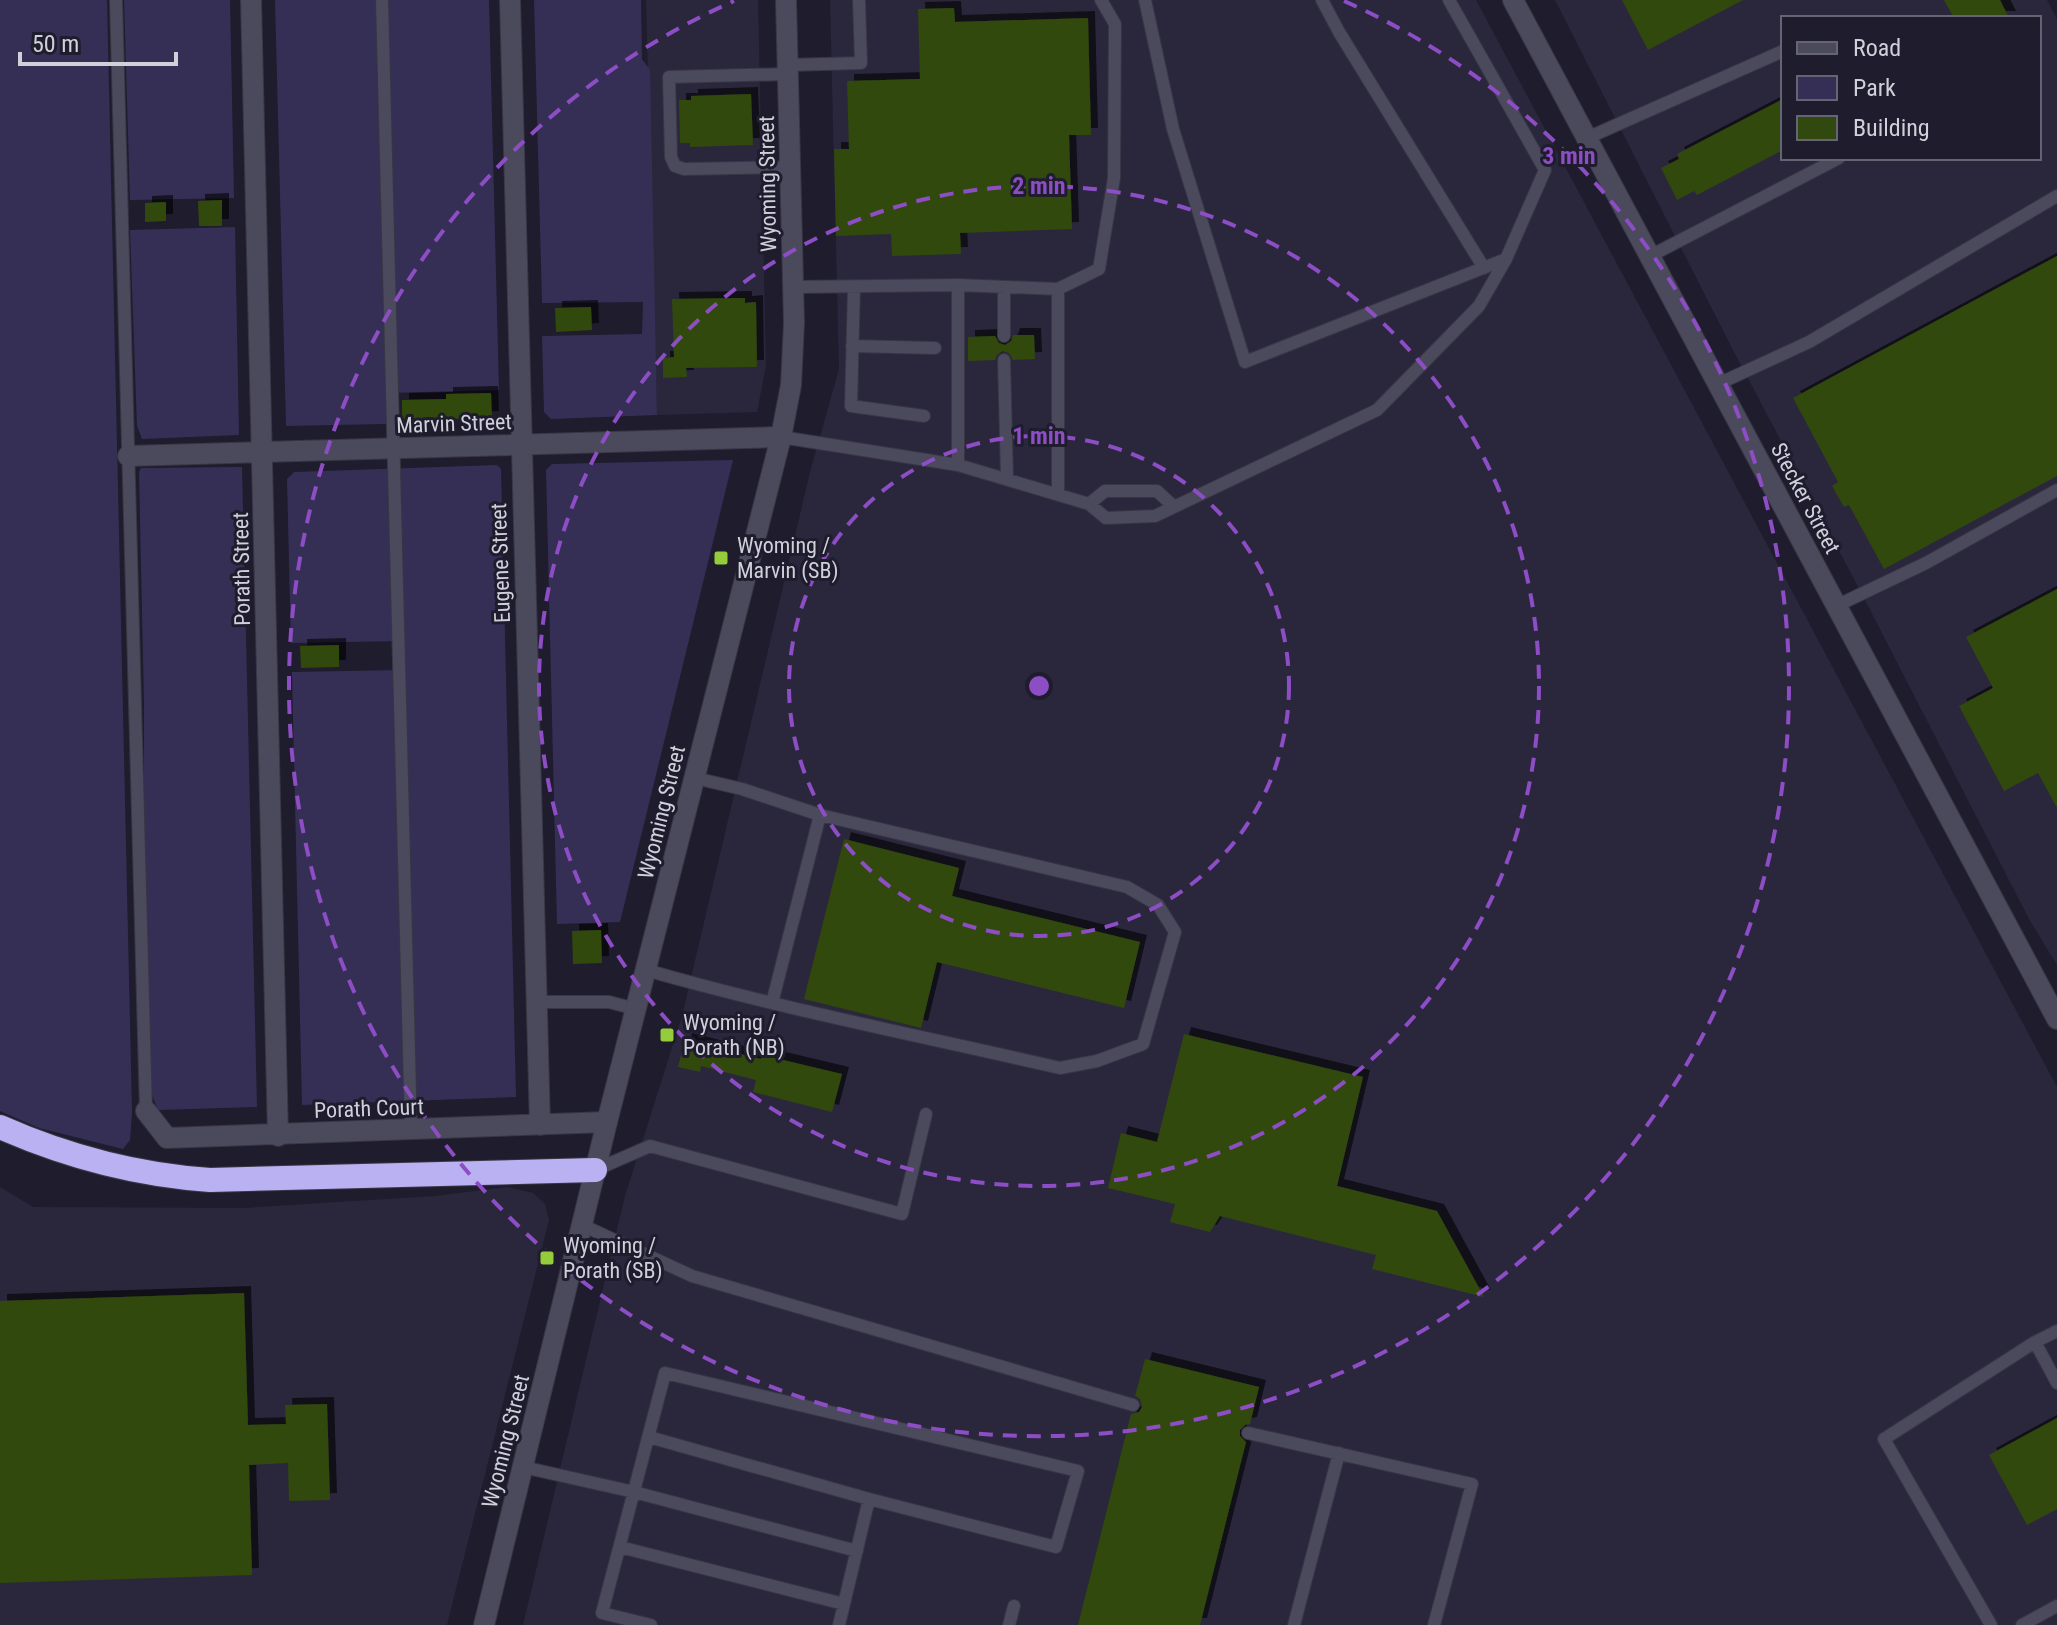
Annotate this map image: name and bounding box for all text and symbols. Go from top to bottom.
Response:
scale bar [20,16,176,66]
legend [1781,16,2041,160]
text: 50 m [32,30,79,58]
text: Road [1853,34,1901,62]
text: Park [1853,74,1896,102]
text: Building [1853,114,1930,142]
street label: Wyoming Street [754,116,781,252]
text: 3 min [1542,142,1596,170]
text: 2 min [1012,172,1066,200]
street label: Marvin Street [396,409,512,438]
text: 1 min [1012,422,1066,450]
street label: Stecker Street [1766,439,1845,558]
street label: Eugene Street [486,503,515,623]
street label: Porath Street [228,512,255,626]
place label: Wyoming / Marvin (SB) [737,533,839,584]
marker: Wyoming / Marvin (SB) [712,549,730,567]
centre of rings [1025,672,1053,700]
street label: Wyoming Street [633,743,690,881]
place label: Wyoming / Porath (NB) [683,1010,785,1061]
marker: Wyoming / Porath (NB) [658,1026,676,1044]
street label: Porath Court [314,1094,424,1123]
place label: Wyoming / Porath (SB) [563,1233,662,1284]
marker: Wyoming / Porath (SB) [538,1249,556,1267]
street label: Wyoming Street [477,1372,534,1510]

